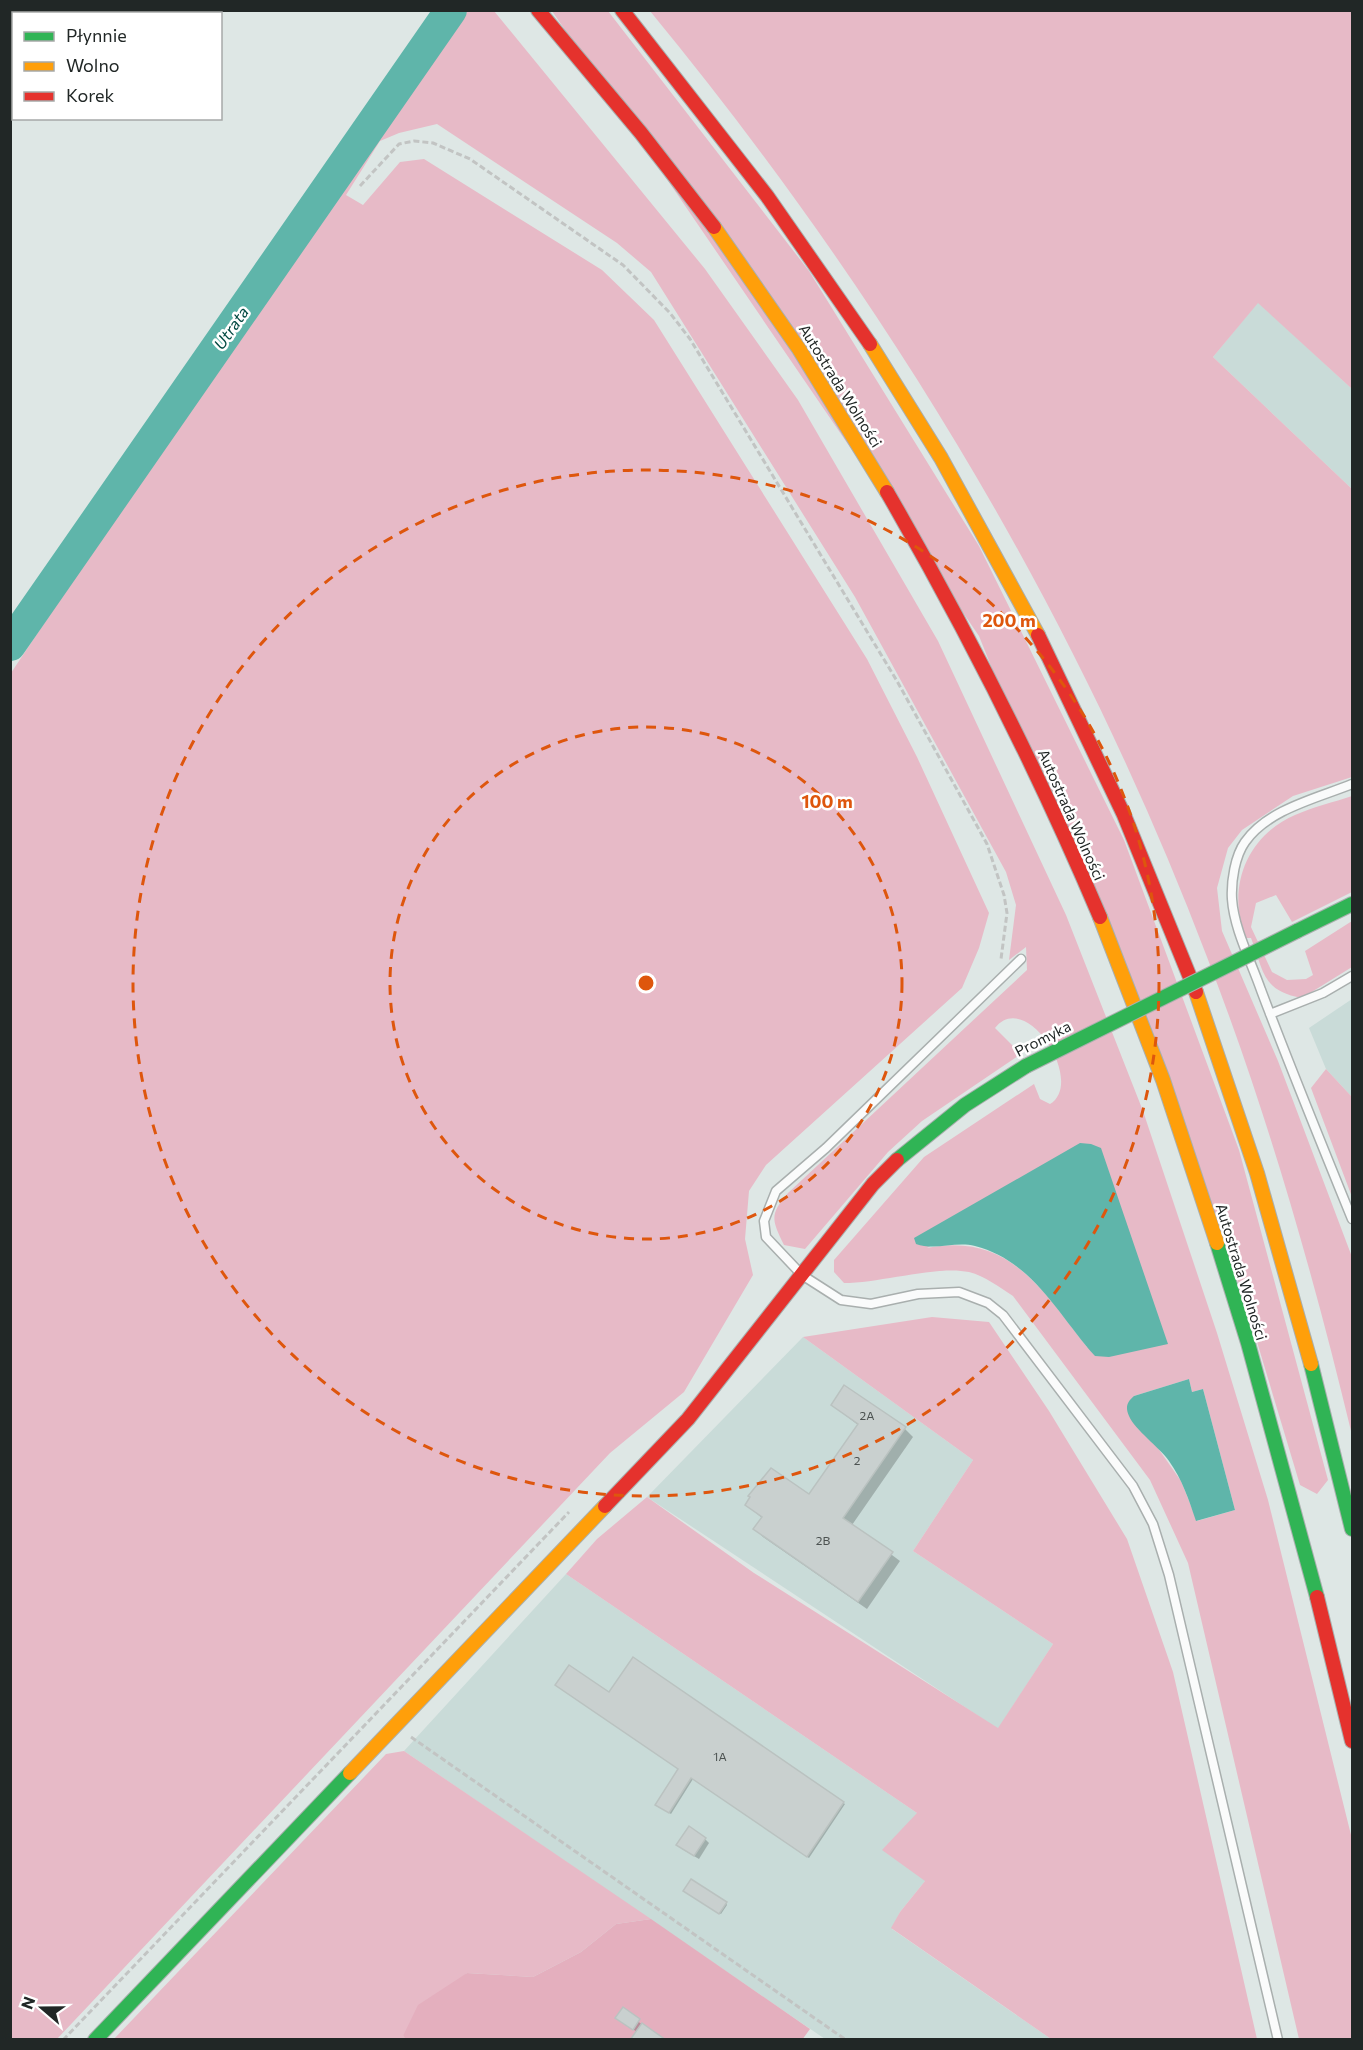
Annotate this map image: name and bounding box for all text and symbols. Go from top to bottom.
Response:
legend [12,12,222,120]
text: Płynnie [66,24,127,46]
text: Wolno [66,54,120,76]
text: Korek [66,84,115,106]
water label: Utrata [209,303,252,353]
street label: Autostrada Wolności [796,321,886,450]
text: 200 m [982,609,1036,631]
street label: Autostrada Wolności [1035,746,1109,883]
text: 100 m [801,790,853,812]
centre of rings [636,973,656,993]
street label: Promyka [1011,1016,1074,1060]
street label: Autostrada Wolności [1213,1201,1271,1342]
house number: 2A [860,1408,874,1422]
house number: 2 [854,1453,861,1467]
house number: 2B [816,1533,830,1547]
house number: 1A [713,1749,727,1763]
north arrow [12,1978,72,2038]
text: N [16,1994,38,2012]

